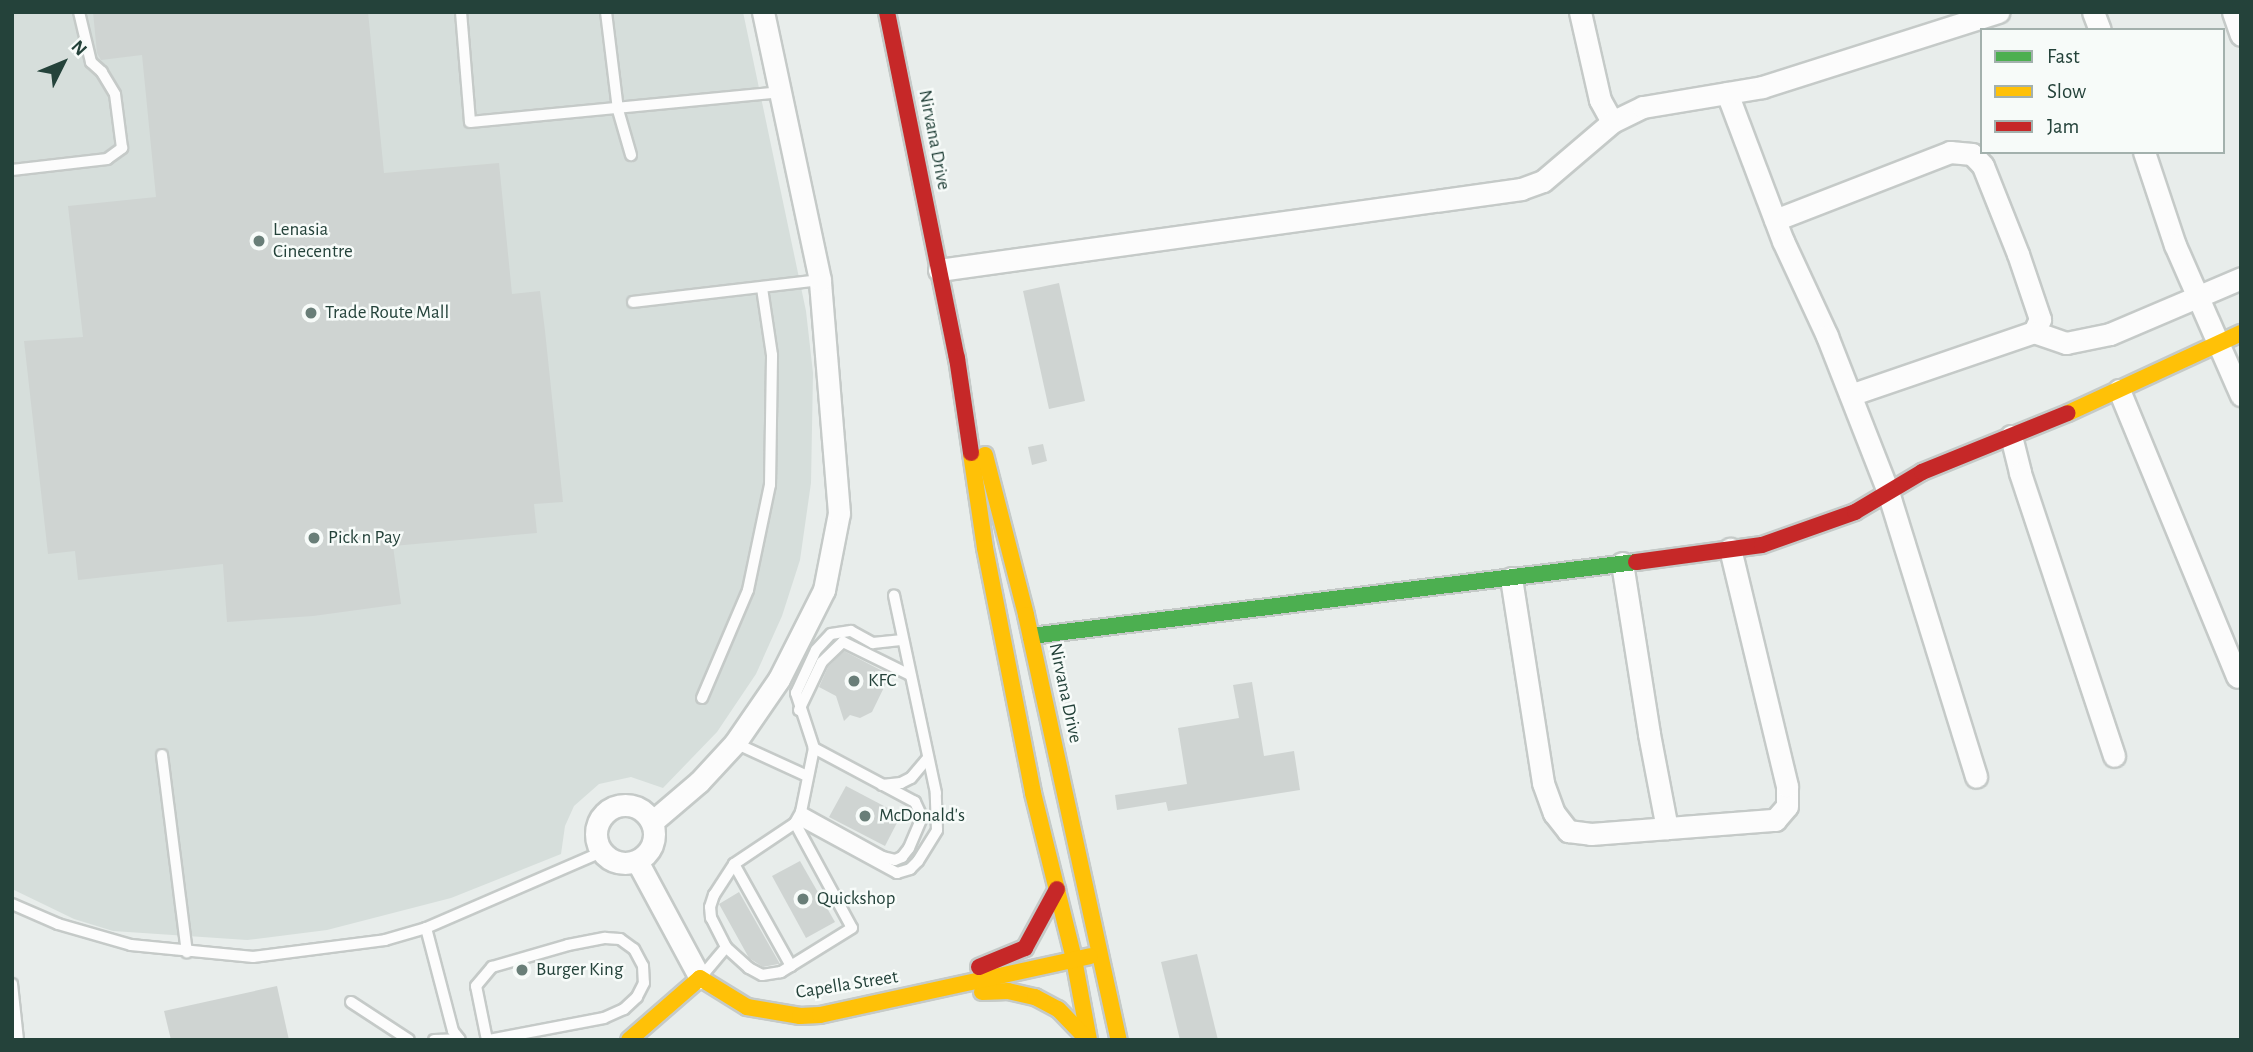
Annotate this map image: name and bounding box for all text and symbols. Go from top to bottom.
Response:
north arrow [28,28,98,98]
legend [1980,28,2225,154]
text: N [67,37,90,60]
text: Fast [2047,46,2080,67]
text: Slow [2047,81,2086,102]
street label: Nirvana Drive [913,88,955,192]
text: Jam [2047,116,2079,137]
place label: Lenasia Cinecentre [273,219,353,263]
marker: Lenasia Cinecentre [251,233,267,249]
place label: Trade Route Mall [325,302,449,324]
marker: Trade Route Mall [303,305,319,321]
place label: Pick n Pay [328,527,401,549]
marker: Pick n Pay [306,530,322,546]
street label: Nirvana Drive [1043,641,1087,745]
place label: KFC [868,670,896,692]
marker: KFC [846,673,862,689]
place label: McDonald's [879,805,965,827]
marker: McDonald's [857,808,873,824]
place label: Quickshop [817,888,895,910]
marker: Quickshop [795,891,811,907]
place label: Burger King [536,959,623,981]
marker: Burger King [514,962,530,978]
street label: Capella Street [794,966,900,1004]

